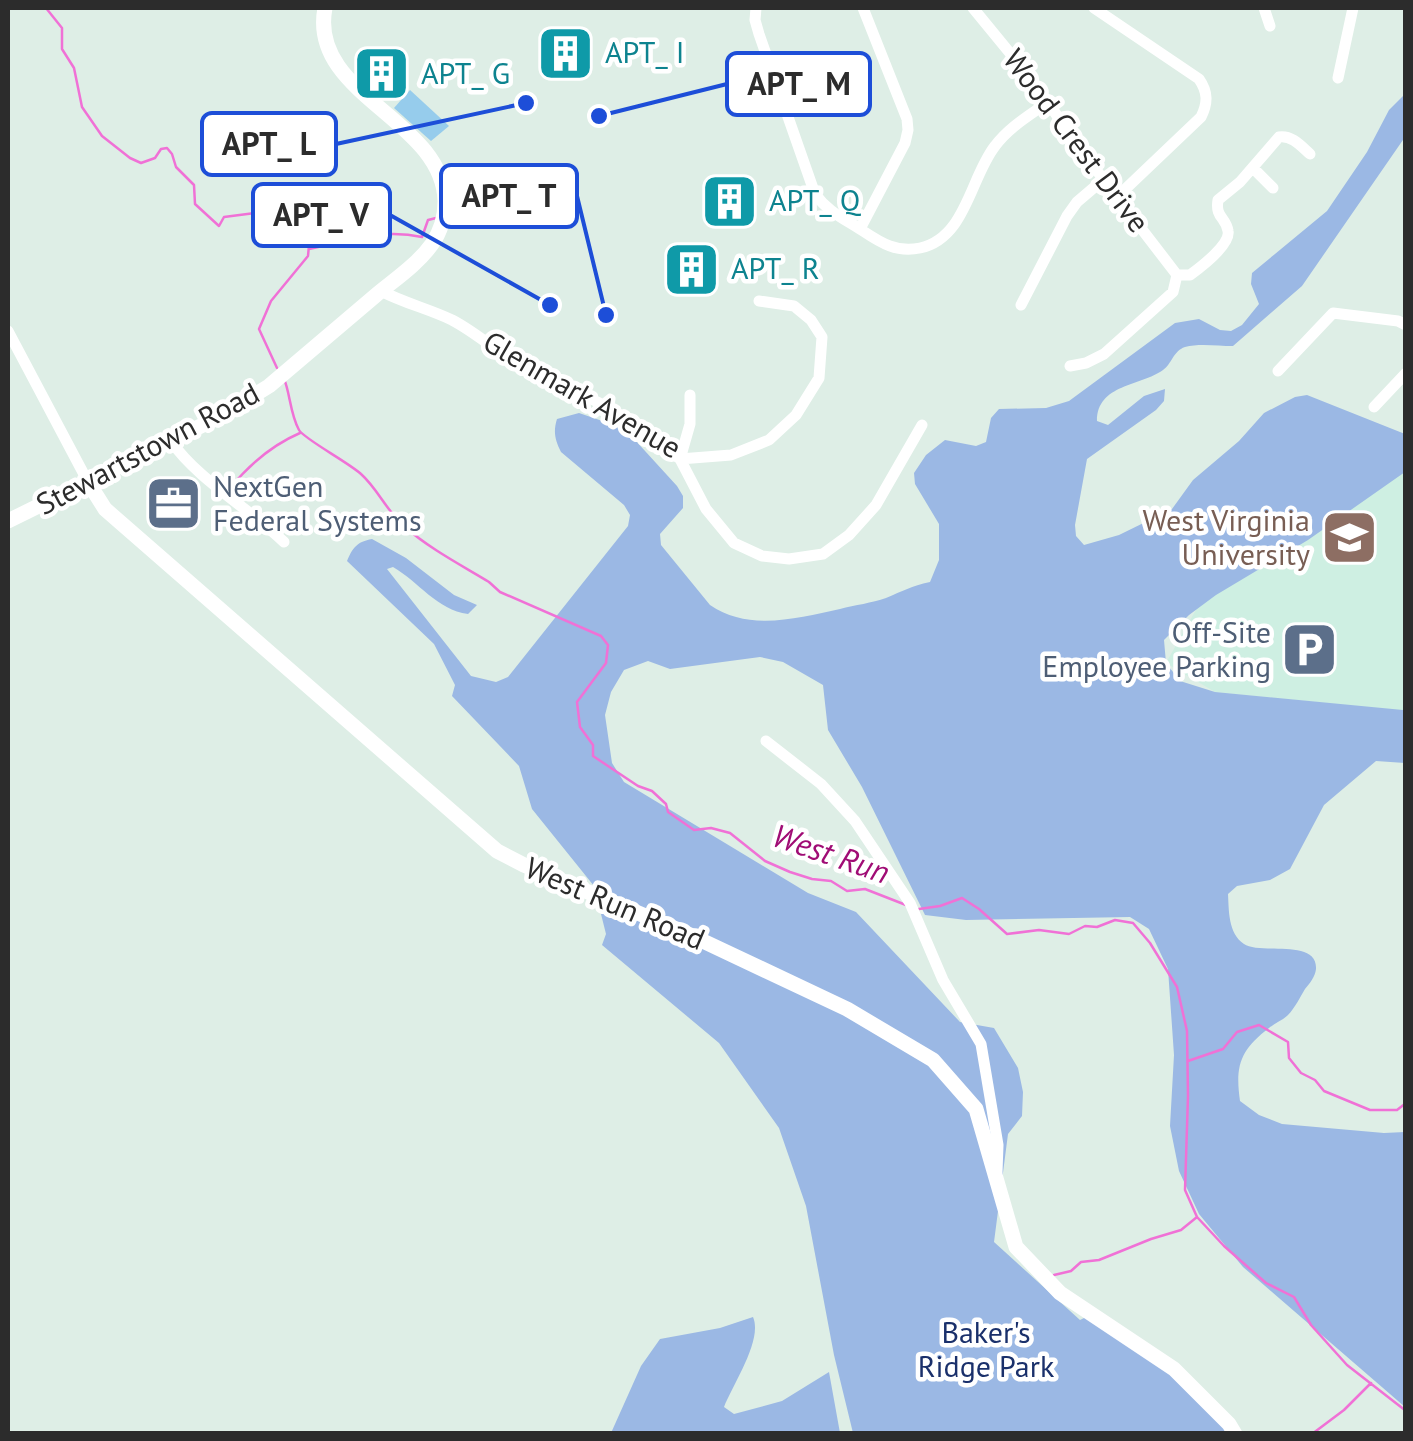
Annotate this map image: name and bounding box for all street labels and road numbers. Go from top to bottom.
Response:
street label: Wood Crest Drive [995,41,1159,240]
street label: Glenmark Avenue [477,321,689,466]
street label: Stewartstown Road [29,372,266,523]
street label: West Run Road [520,847,711,958]

